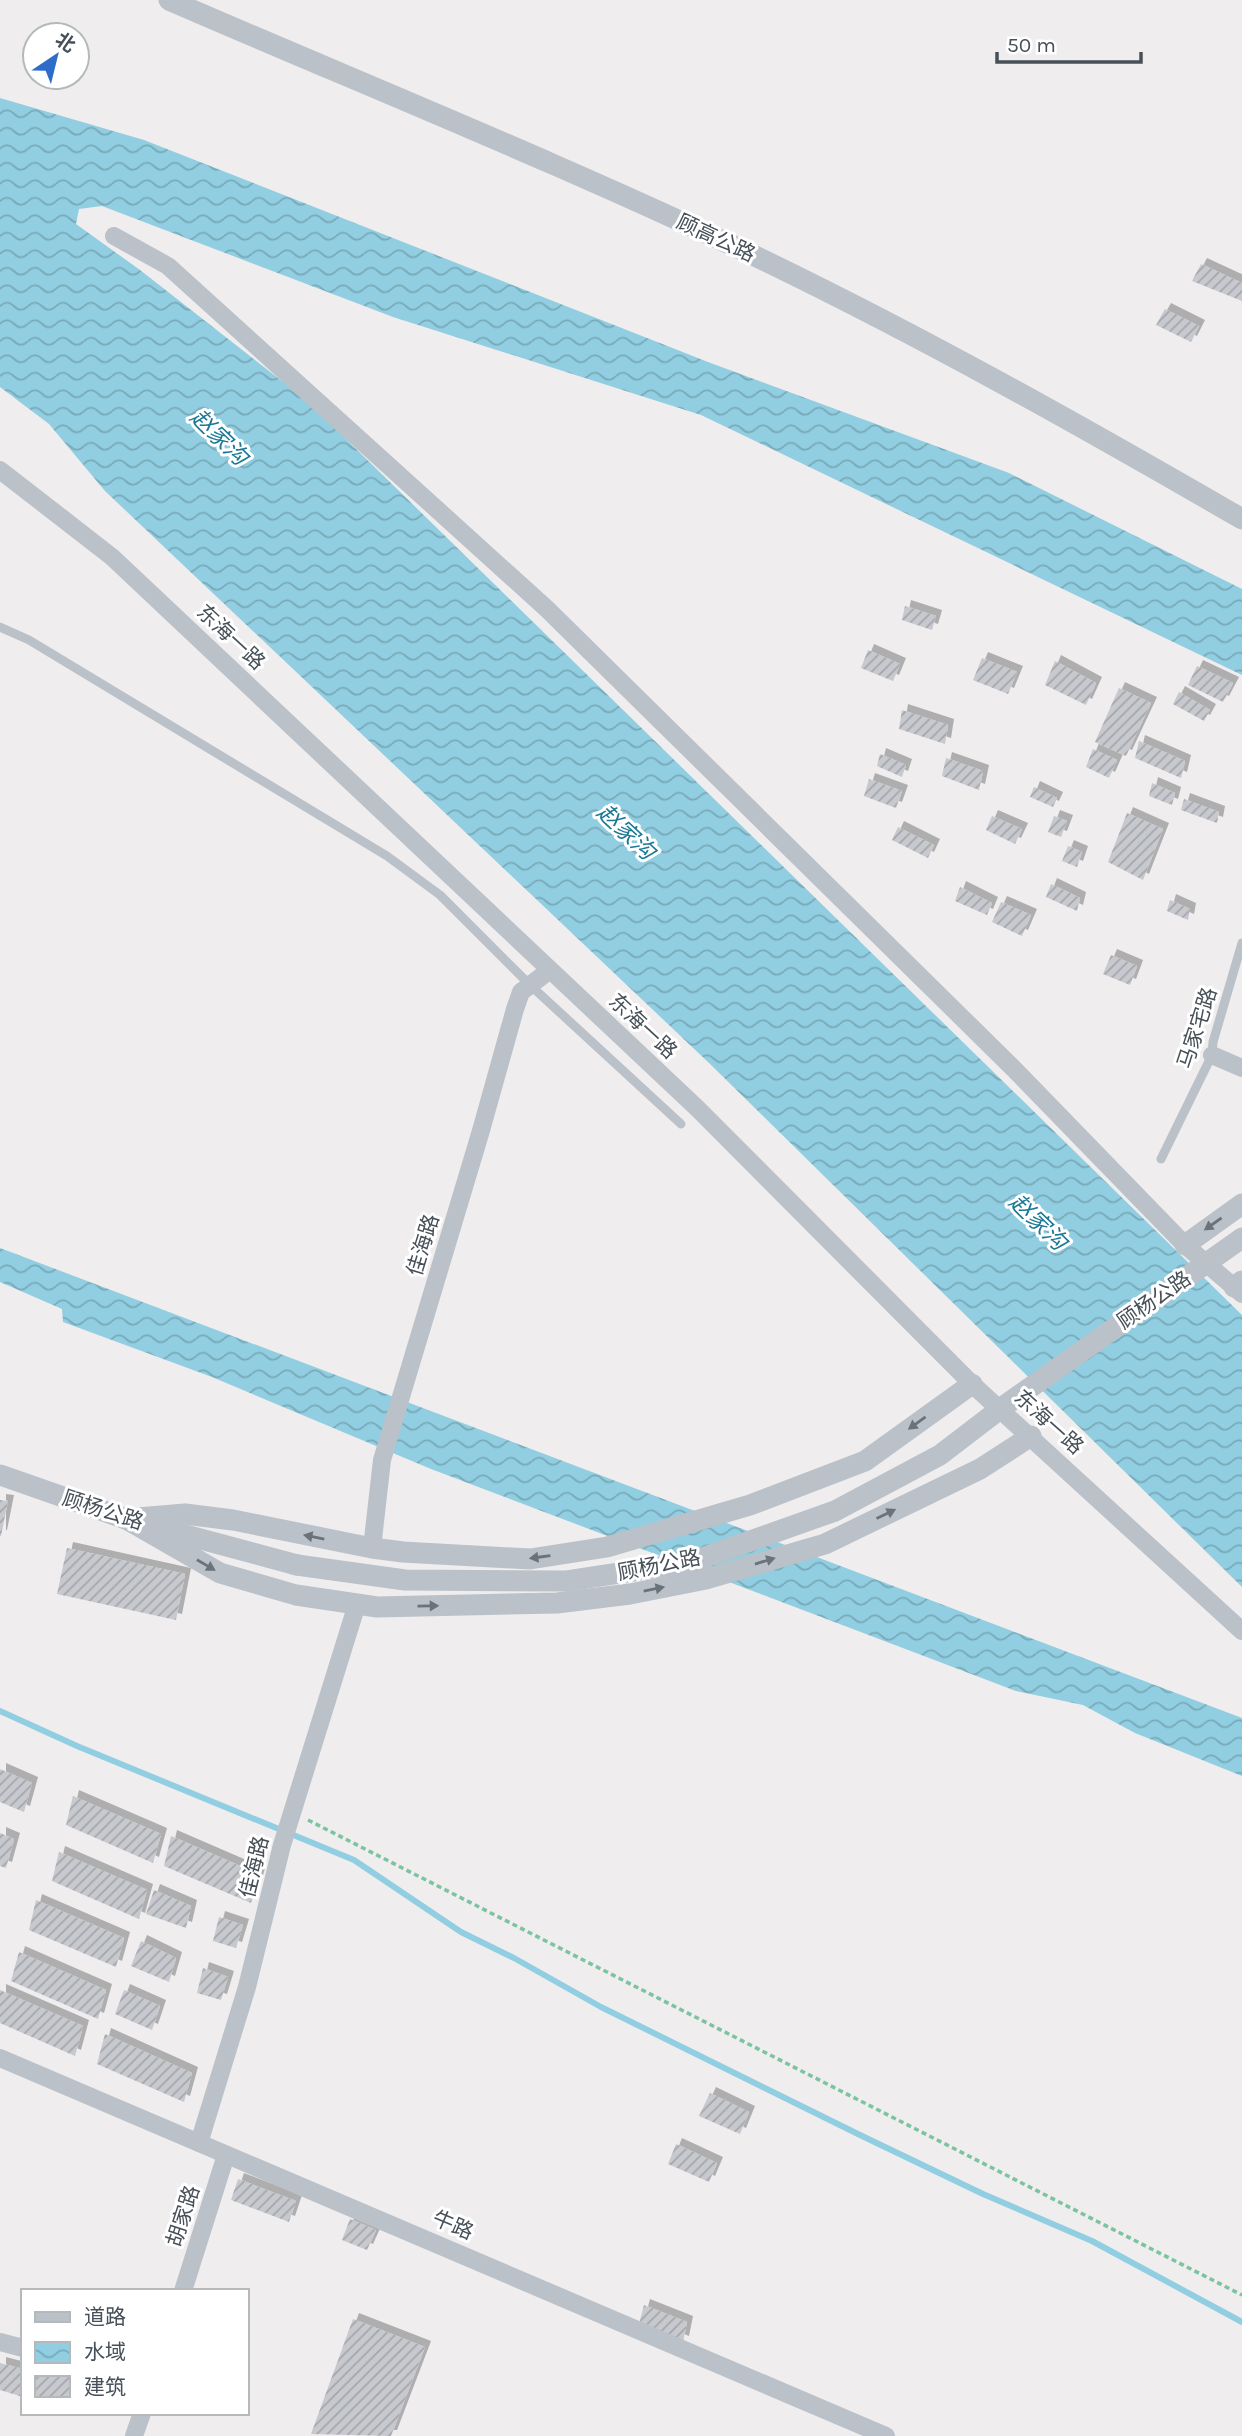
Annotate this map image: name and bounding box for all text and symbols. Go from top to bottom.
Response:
north arrow [21,21,91,91]
scale bar [997,21,1140,65]
text: 北 [51,28,79,57]
text: 50 m [1007,33,1056,57]
street label: 顾高公路 [673,209,759,267]
water label: 赵家沟 [185,403,255,473]
street label: 东海一路 [192,600,270,674]
water label: 赵家沟 [592,799,663,867]
street label: 马家宅路 [1173,984,1221,1072]
street label: 东海一路 [604,989,682,1063]
water label: 赵家沟 [1004,1188,1074,1258]
street label: 佳海路 [402,1211,444,1279]
one-way arrow [1204,1217,1222,1231]
street label: 顾杨公路 [1113,1266,1195,1334]
street label: 东海一路 [1010,1385,1088,1459]
one-way arrow [908,1416,926,1430]
street label: 顾杨公路 [59,1486,147,1534]
one-way arrow [876,1508,896,1520]
one-way arrow [303,1531,325,1542]
street label: 顾杨公路 [615,1545,703,1585]
one-way arrow [529,1552,551,1563]
one-way arrow [755,1556,776,1566]
one-way arrow [197,1559,216,1571]
one-way arrow [643,1584,665,1595]
one-way arrow [417,1600,439,1612]
street label: 佳海路 [235,1834,273,1900]
street label: 胡家路 [162,2182,204,2250]
street label: 牛路 [429,2206,477,2244]
legend [21,2289,248,2415]
text: 道路 [84,2305,126,2329]
text: 水域 [84,2340,126,2364]
text: 建筑 [84,2375,126,2399]

